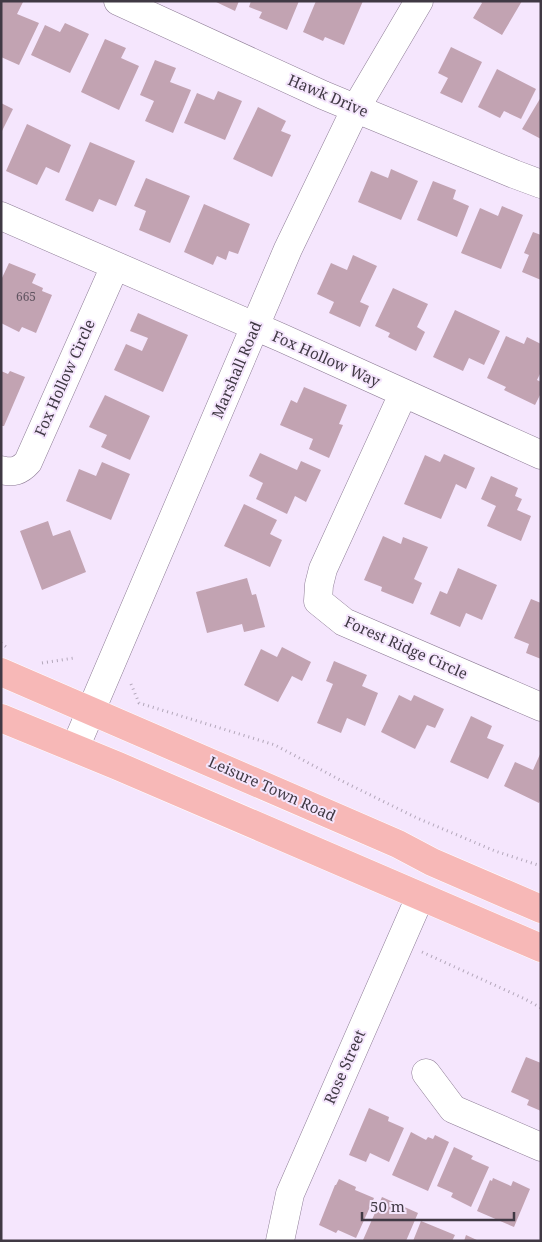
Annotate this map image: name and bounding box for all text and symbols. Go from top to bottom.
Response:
street label: Hawk Drive [285,69,372,121]
house number: 665 [16,288,36,305]
street label: Fox Hollow Circle [29,316,99,439]
street label: Marshall Road [207,318,266,421]
street label: Fox Hollow Way [269,325,384,391]
street label: Forest Ridge Circle [342,611,471,683]
street label: Leisure Town Road [206,751,339,825]
street label: Rose Street [319,1026,369,1107]
scale bar [362,1190,514,1222]
text: 50 m [370,1196,405,1216]

